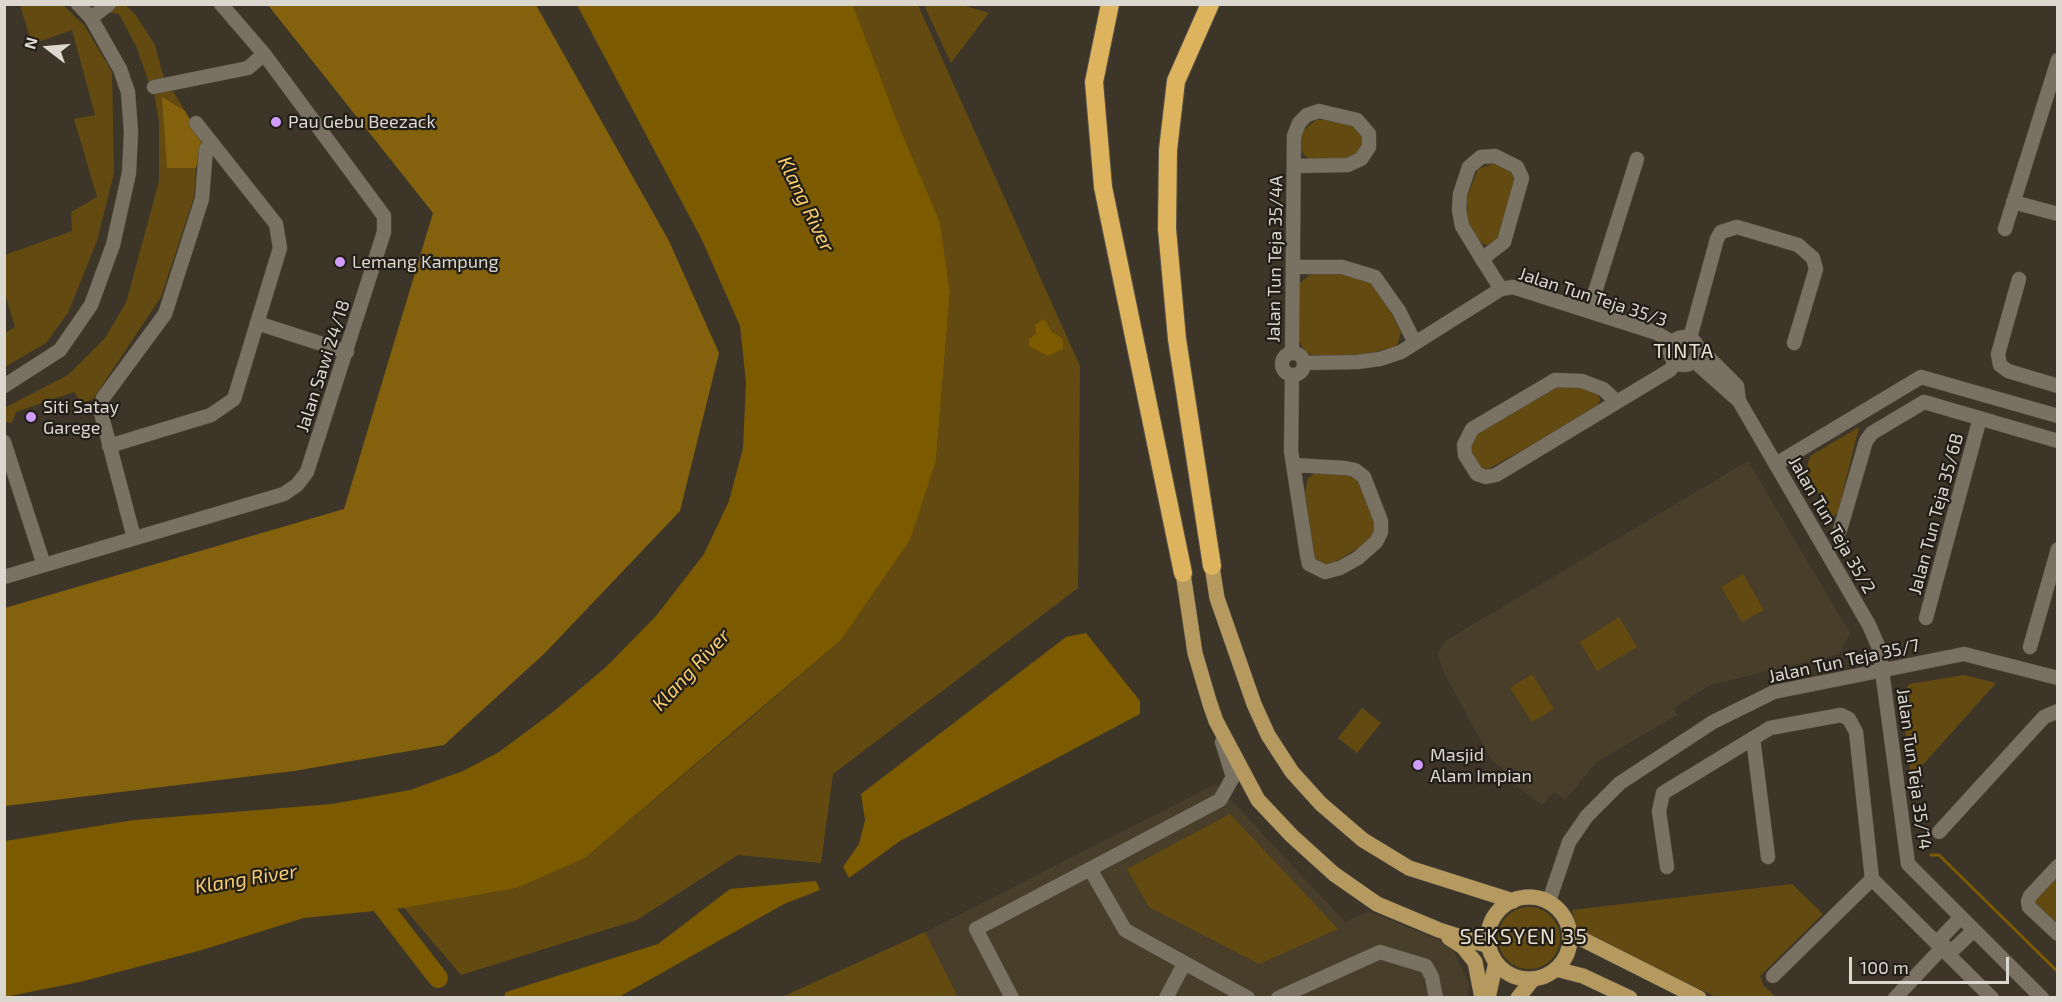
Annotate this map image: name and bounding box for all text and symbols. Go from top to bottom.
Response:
north arrow [18,18,78,78]
text: N [19,35,41,51]
place label: Pau Gebu Beezack [288,111,436,133]
marker: Pau Gebu Beezack [269,115,283,129]
water label: Klang River [773,152,839,256]
street label: Jalan Tun Teja 35/4A [1263,175,1287,343]
place label: Lemang Kampung [352,251,499,273]
marker: Lemang Kampung [333,255,347,269]
street label: Jalan Tun Teja 35/3 [1516,263,1670,331]
street label: Jalan Sawi 24/18 [291,297,355,435]
district label: TINTA [1653,339,1715,363]
place label: Siti Satay Garege [43,396,119,438]
marker: Siti Satay Garege [24,410,38,424]
street label: Jalan Tun Teja 35/6B [1904,431,1968,597]
street label: Jalan Tun Teja 35/2 [1784,453,1880,597]
water label: Klang River [647,624,735,716]
street label: Jalan Tun Teja 35/7 [1766,634,1922,688]
street label: Jalan Tun Teja 35/14 [1892,687,1936,851]
place label: Masjid Alam Impian [1430,744,1532,786]
marker: Masjid Alam Impian [1411,758,1425,772]
water label: Klang River [193,859,299,899]
district label: SEKSYEN 35 [1460,924,1588,950]
scale bar [1852,945,2012,983]
text: 100 m [1860,956,1909,978]

